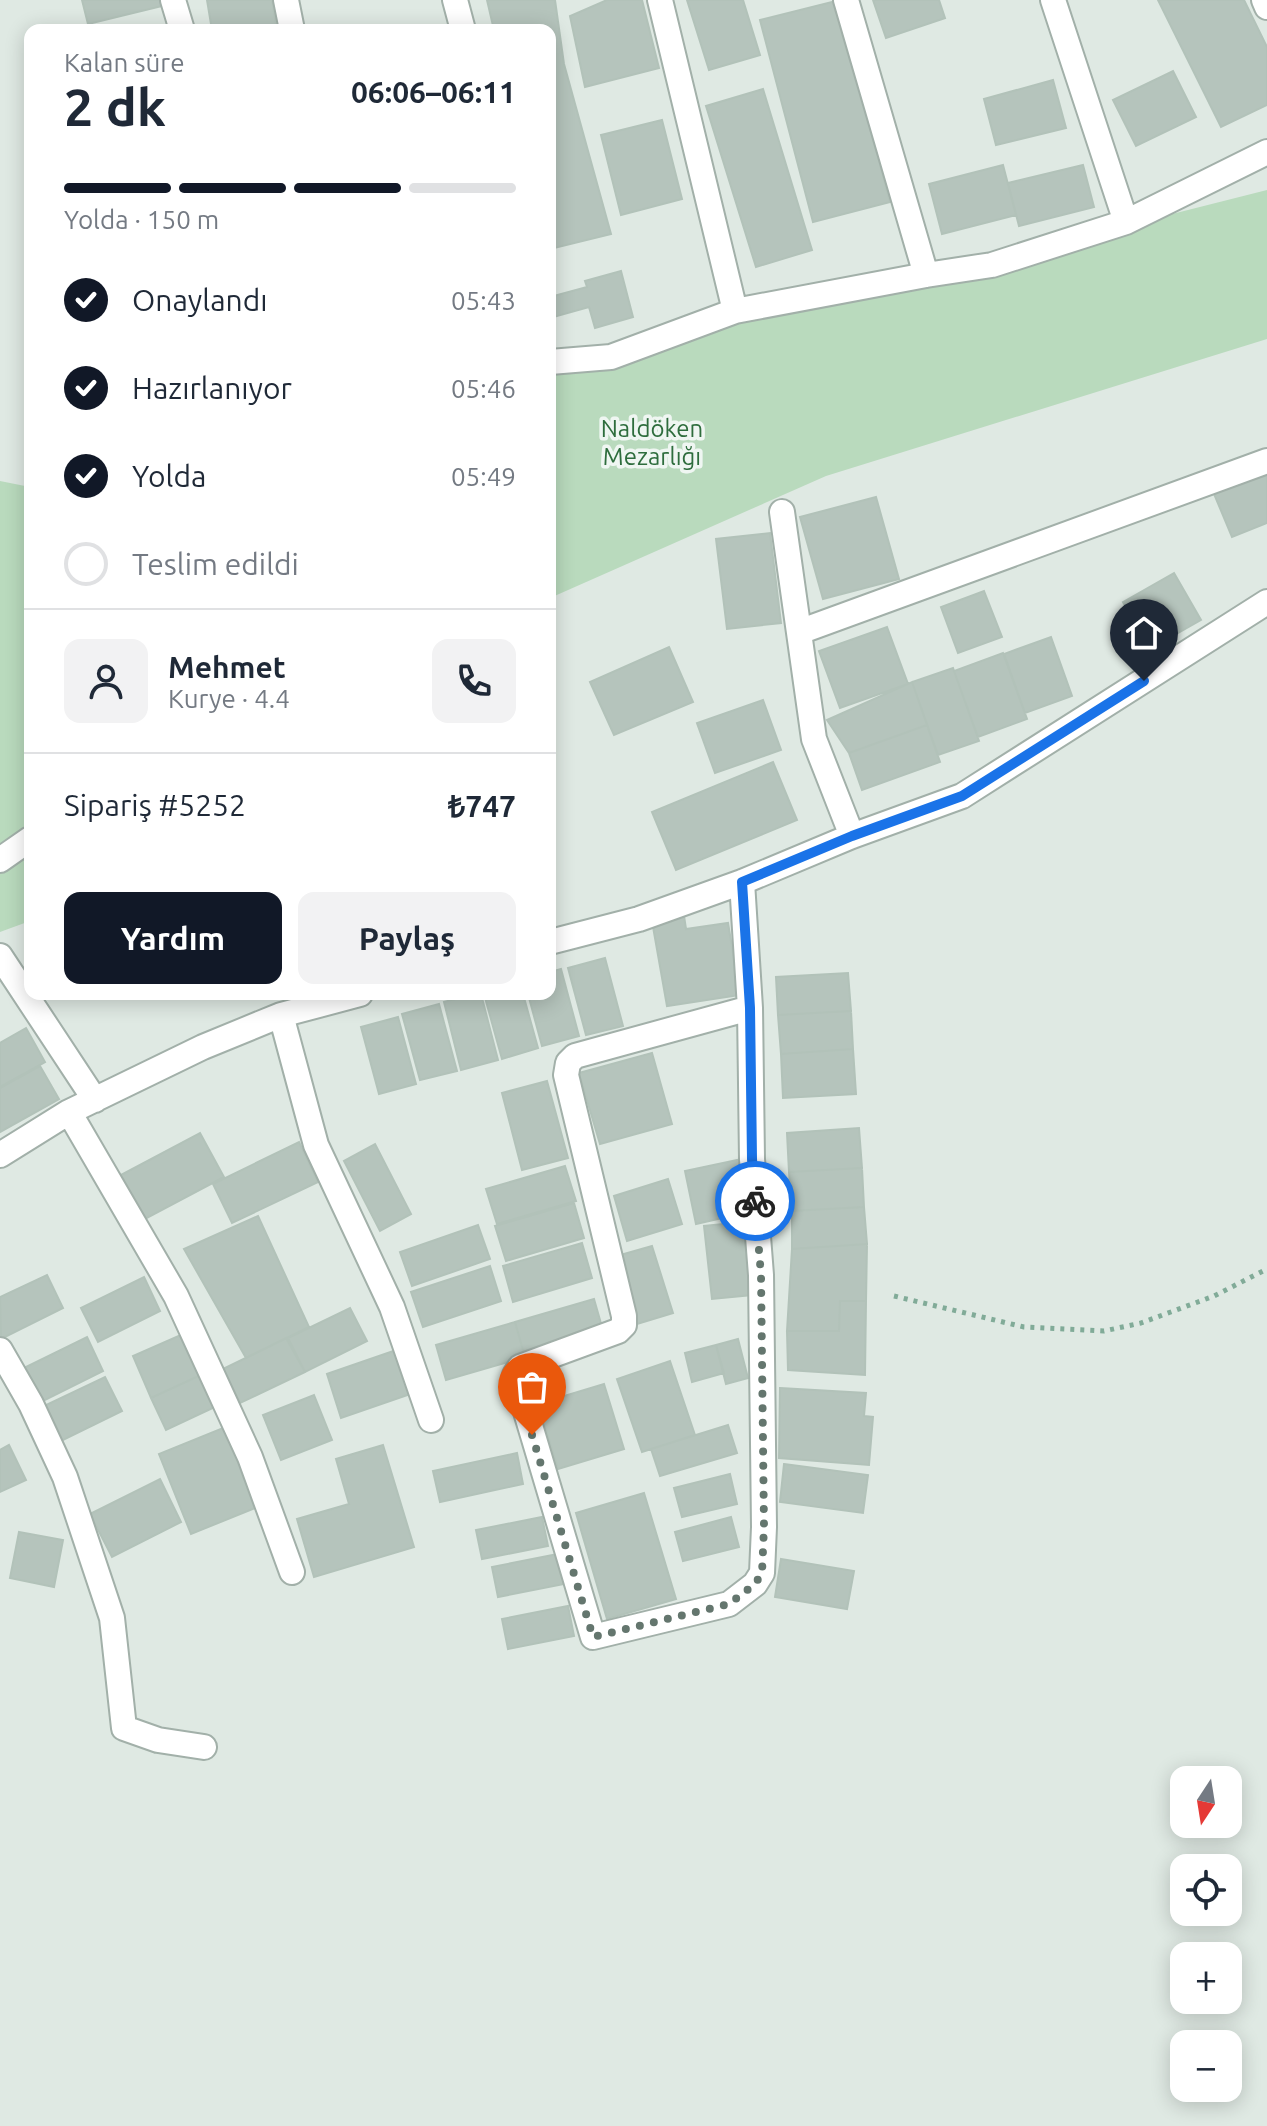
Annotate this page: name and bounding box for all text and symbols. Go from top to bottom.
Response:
text: Kalan süre [64,48,185,77]
text: 06:06–06:11 [351,75,516,109]
text: 2 dk [64,78,166,136]
text: Yolda · 150 m [64,205,219,234]
icon: check [64,278,108,322]
text: Onaylandı [132,283,268,317]
text: 05:43 [451,286,516,315]
icon: check [64,366,108,410]
text: Hazırlanıyor [132,371,292,405]
text: 05:46 [451,374,516,403]
park label: Naldöken Mezarlığı [601,415,703,470]
icon: check [64,454,108,498]
text: Yolda [132,459,206,493]
text: 05:49 [451,462,516,491]
text: Teslim edildi [132,547,299,581]
pin [1110,599,1178,681]
icon: home [1122,611,1166,655]
button: person [64,639,148,723]
button: phone [432,639,516,723]
text: Mehmet [168,650,286,684]
text: Kurye · 4.4 [168,684,290,713]
text: Sipariş #5252 [64,788,246,822]
text: ₺747 [448,789,516,823]
button: Yardım [64,892,282,984]
button: Paylaş [298,892,516,984]
courier [715,1161,795,1241]
icon: bike [733,1179,777,1223]
pin [498,1353,566,1435]
icon: bag [510,1365,554,1409]
north arrow [1170,1766,1242,1838]
map controls [1170,1766,1242,2102]
button: locate [1170,1854,1242,1926]
button: + [1170,1942,1242,2014]
button: − [1170,2030,1242,2102]

